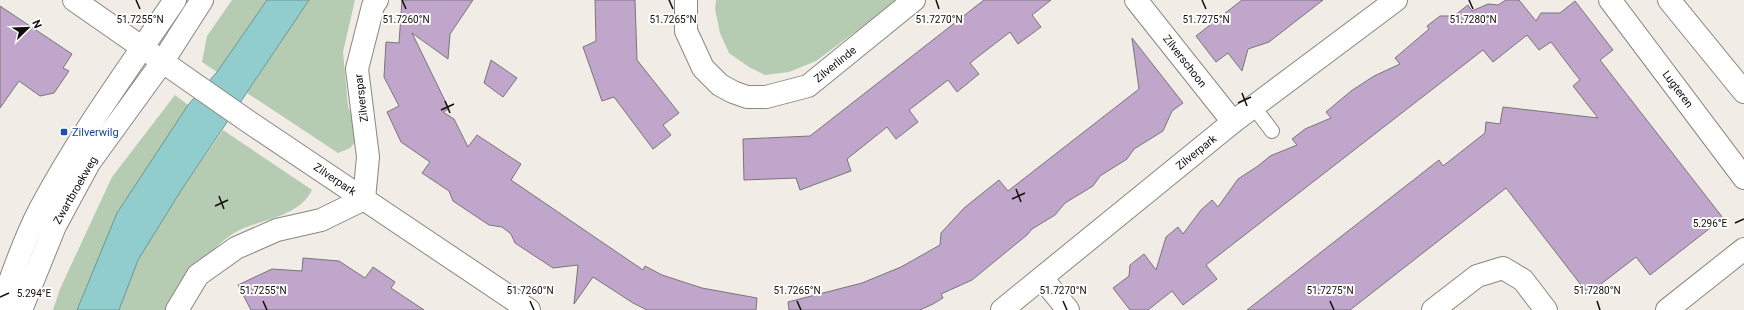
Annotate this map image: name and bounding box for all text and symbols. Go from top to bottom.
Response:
north arrow [8,8,48,48]
text: 51.7255°N [116,14,164,25]
text: 51.7260°N [382,14,430,25]
text: 51.7265°N [649,14,697,25]
text: 51.7270°N [915,14,963,25]
text: 51.7275°N [1182,14,1230,25]
text: 51.7280°N [1449,14,1497,25]
text: N [29,18,44,31]
street label: Zilverschoon [1160,33,1209,90]
street label: Zilverlinde [812,43,859,85]
street label: Lugteren [1659,68,1696,110]
street label: Zilverspar [352,73,371,123]
place label: Zilverwilg [72,126,119,139]
marker: Zilverwilg [59,127,69,137]
street label: Zilverpark [1173,132,1219,173]
street label: Zwartbroekweg [51,154,100,226]
street label: Zilverpark [311,161,359,199]
text: 5.296°E [1693,218,1728,229]
text: 51.7255°N [239,285,287,296]
text: 51.7260°N [506,285,554,296]
text: 51.7265°N [773,285,821,296]
text: 51.7270°N [1039,285,1087,296]
text: 51.7275°N [1306,285,1354,296]
text: 51.7280°N [1573,285,1621,296]
text: 5.294°E [17,288,52,299]

